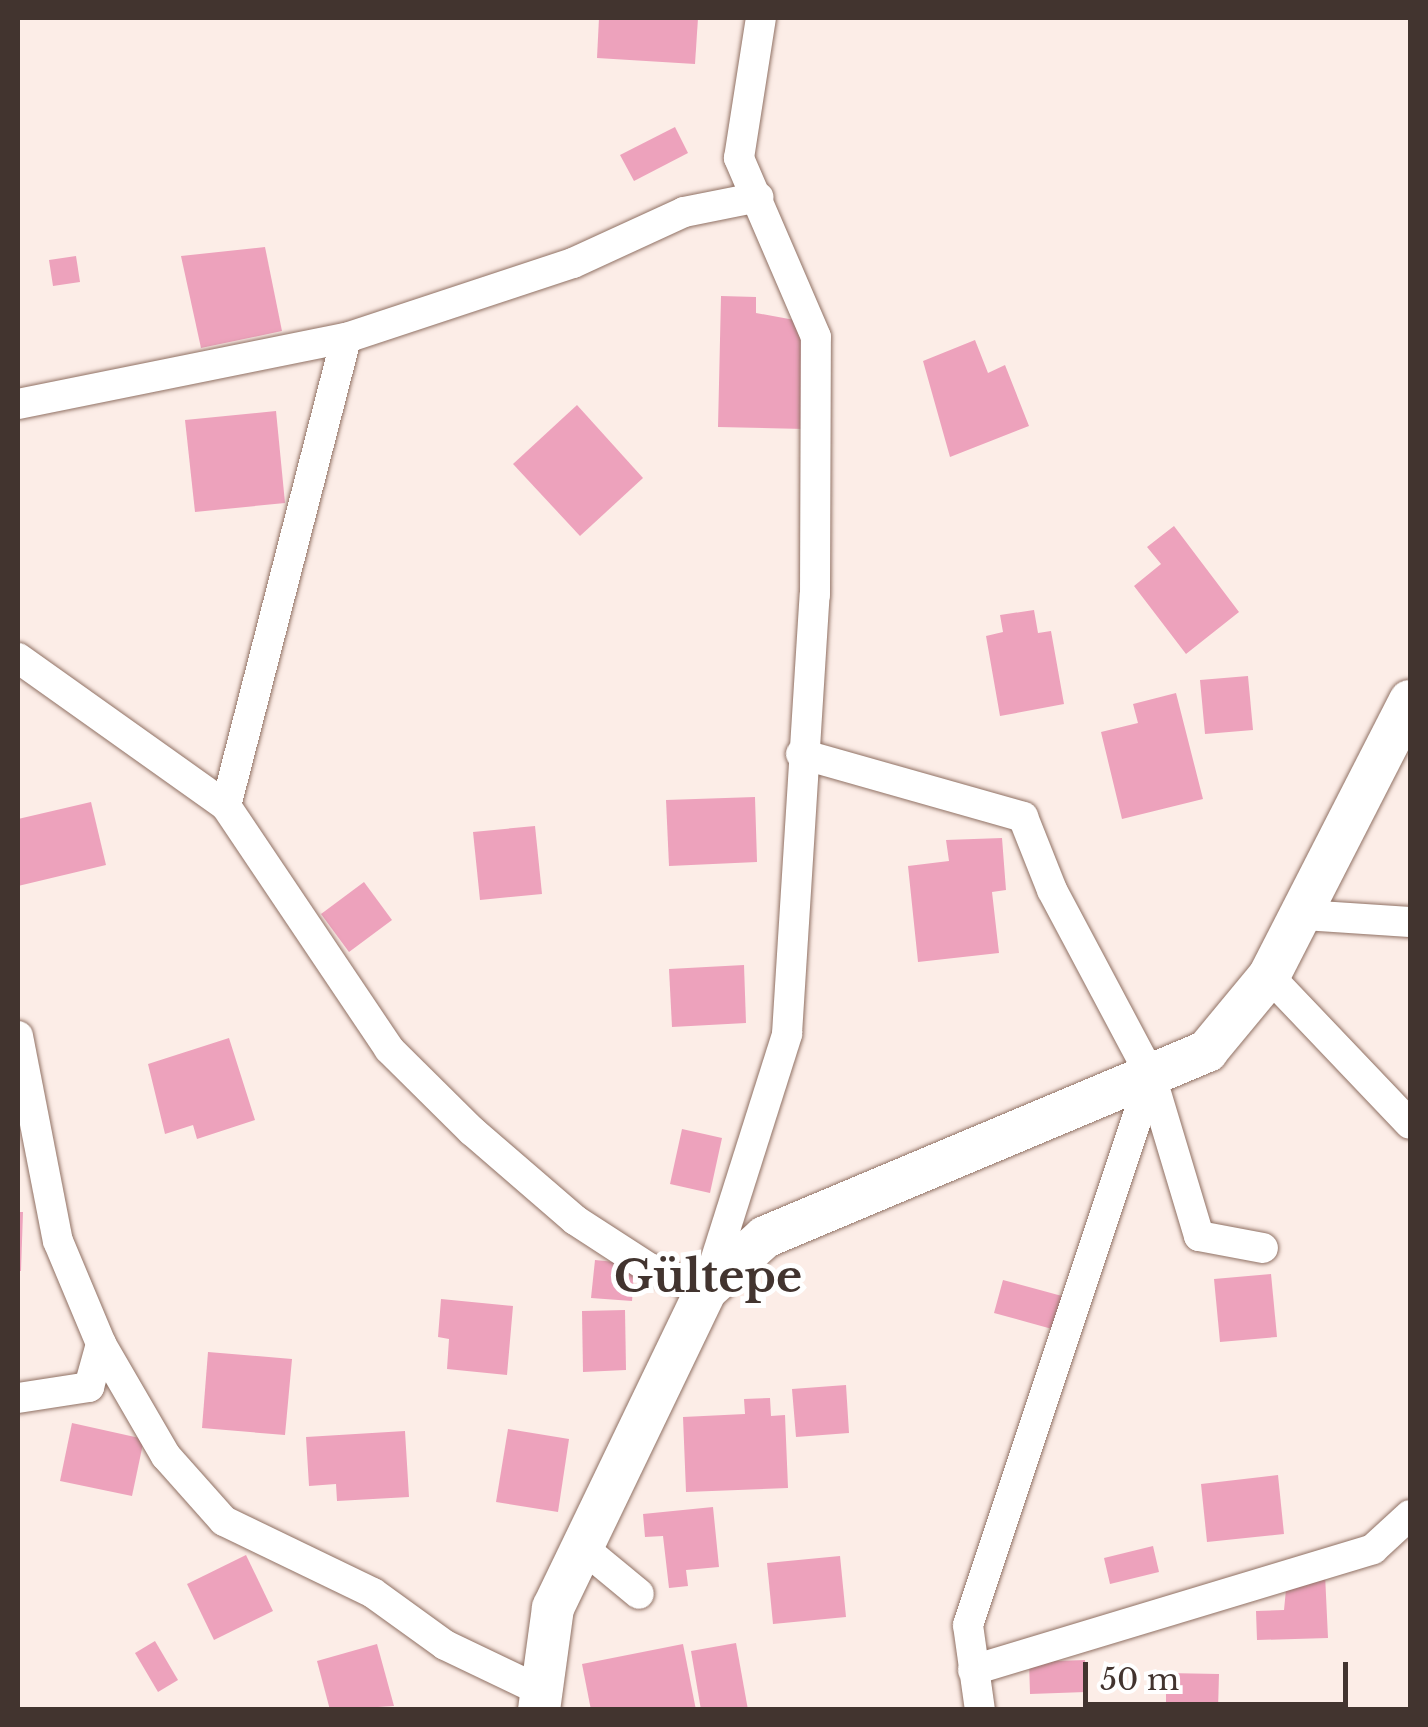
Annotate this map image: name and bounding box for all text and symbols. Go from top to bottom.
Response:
district label: Gültepe [614,1250,802,1304]
scale bar [1088,1642,1353,1704]
text: 50 m [1100,1661,1179,1698]

